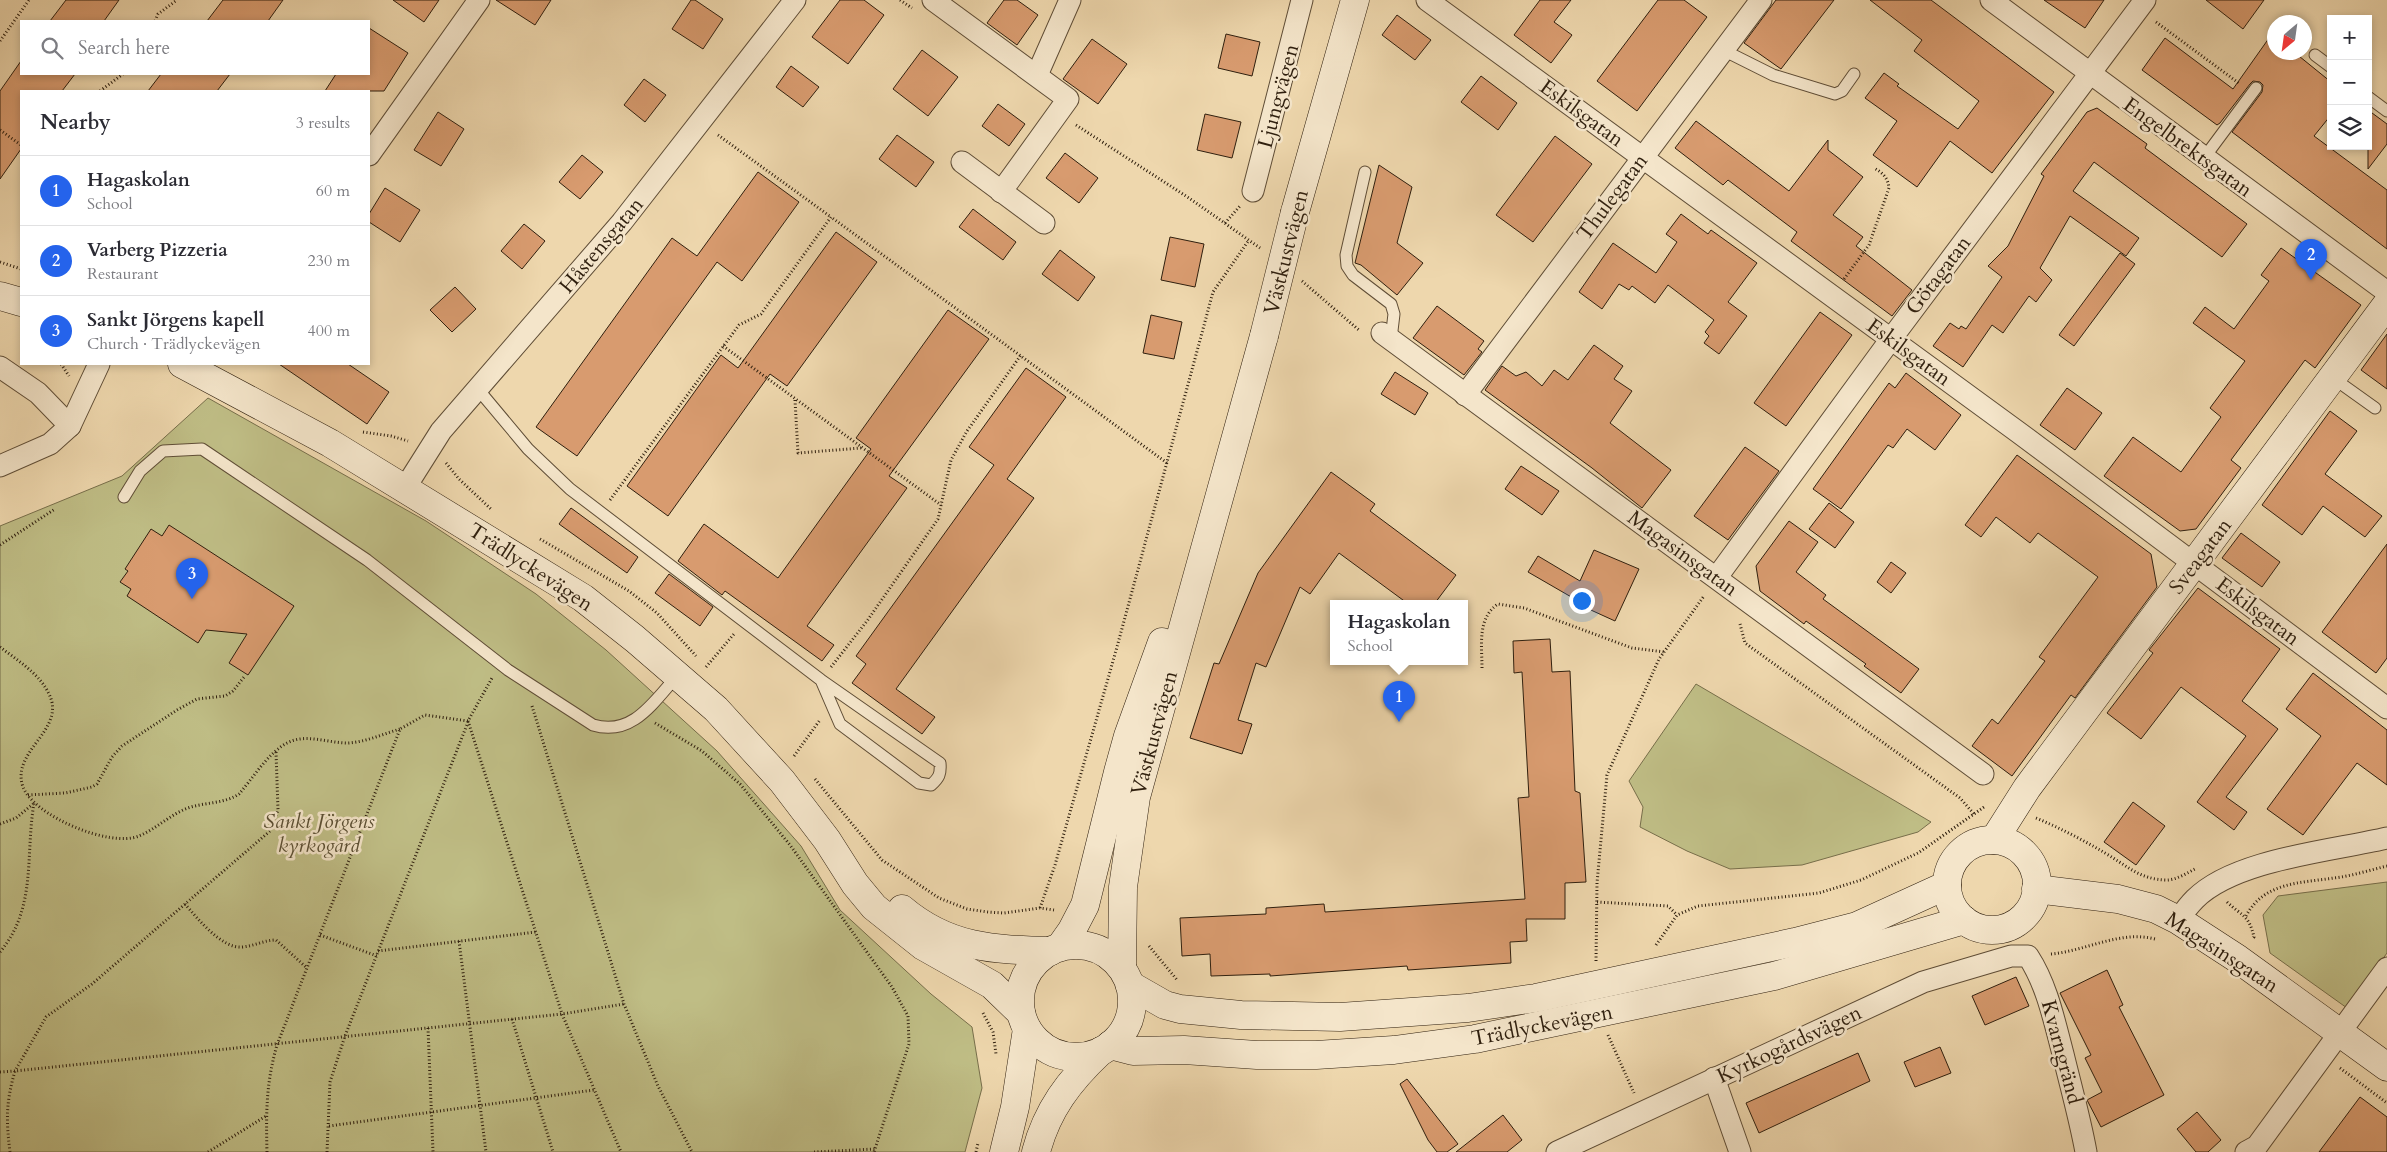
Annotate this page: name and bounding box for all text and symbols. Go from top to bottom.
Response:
north arrow [2267,15,2312,60]
map controls [2327,15,2372,150]
button: + [2327,15,2372,60]
search box [20,20,370,75]
icon: search [38,34,66,62]
text: Search here [78,35,170,61]
street label: Ljungvägen [1251,41,1306,152]
button: − [2327,60,2372,105]
street label: Eskilsgatan [1534,73,1630,154]
street label: Engelbrektsgatan [2117,91,2258,204]
button: layers [2327,105,2372,150]
text: Nearby [40,108,111,137]
text: 3 results [296,112,350,134]
street label: Thulegatan [1570,148,1655,247]
text: Hagaskolan [87,167,190,193]
text: 1 [52,180,60,202]
text: 60 m [316,180,350,202]
street label: Västkustvägen [1257,187,1316,318]
street label: Håstensgatan [553,191,650,300]
text: School [87,193,132,215]
street label: Götagatan [1899,230,1978,321]
text: Varberg Pizzeria [87,237,228,263]
pin: 2 [2295,239,2327,280]
text: 2 [52,250,60,272]
text: 230 m [308,250,350,272]
text: Restaurant [87,263,158,285]
text: Sankt Jörgens kapell [87,307,264,333]
street label: Eskilsgatan [1861,312,1957,393]
text: 3 [52,320,60,342]
text: 400 m [308,320,350,342]
text: Church · Trädlyckevägen [87,333,261,355]
street label: Magasinsgatan [1622,503,1744,603]
street label: Sveagatan [2162,512,2239,600]
street label: Trädlyckevägen [463,516,599,619]
pin: 3 [176,558,208,599]
street label: Eskilsgatan [2210,570,2306,652]
your location [1569,588,1595,614]
popup [1330,600,1468,665]
text: Hagaskolan [1347,609,1451,635]
text: School [1347,635,1393,657]
street label: Västkustvägen [1124,668,1185,799]
pin: 1 [1383,681,1415,722]
park label: Sankt Jörgens kyrkogård [263,807,375,860]
street label: Magasinsgatan [2159,905,2284,1000]
street label: Kvarngränd [2034,997,2089,1107]
street label: Trädlyckevägen [1469,998,1615,1053]
street label: Kyrkogårdsvägen [1712,998,1866,1091]

